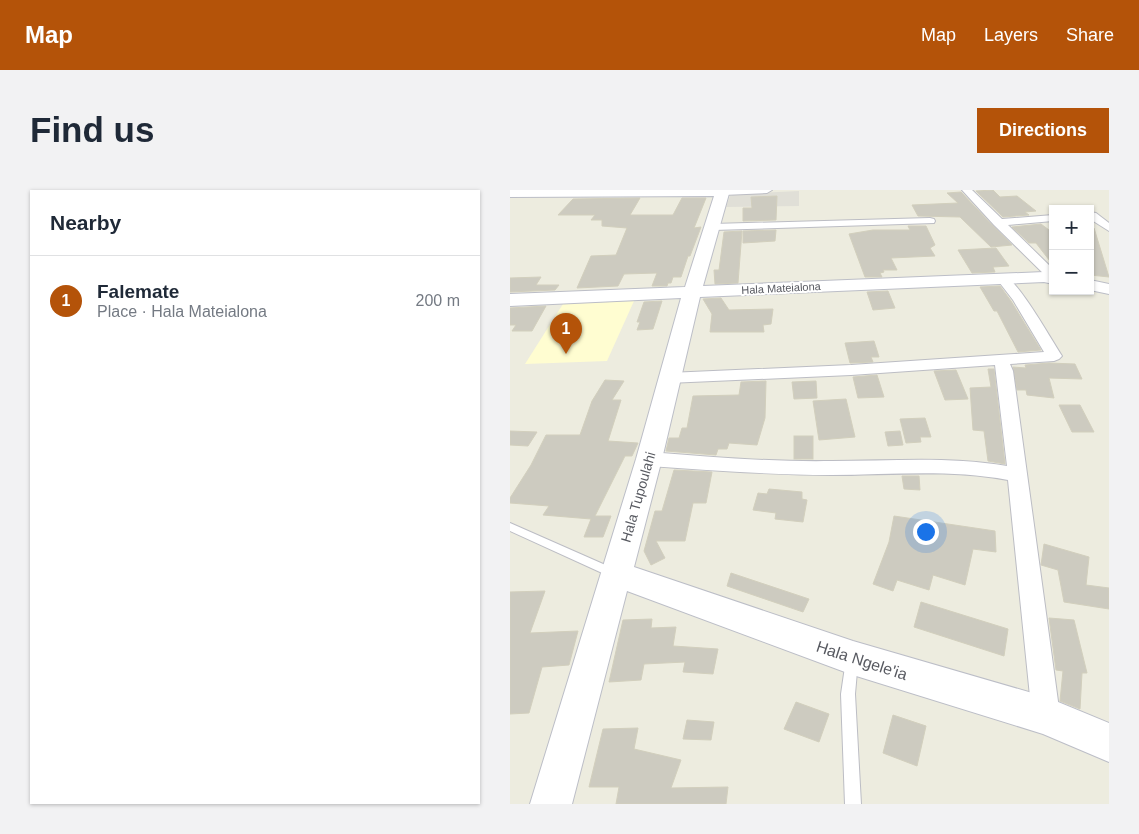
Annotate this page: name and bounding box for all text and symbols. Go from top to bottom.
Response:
text: Map [25,21,73,48]
text: Map [921,25,956,45]
text: Layers [984,25,1038,45]
text: Share [1066,25,1114,45]
button: Directions [977,108,1109,153]
text: Find us [30,110,154,149]
map controls [1049,205,1094,295]
button: + [1049,205,1094,250]
text: Nearby [50,211,121,234]
button: − [1049,250,1094,295]
street label: Hala Mateialona [741,280,822,296]
text: Falemate [97,281,179,302]
text: 1 [62,292,70,309]
text: 200 m [416,292,460,309]
text: Place · Hala Mateialona [97,303,267,320]
pin: 1 [550,313,582,354]
street label: Hala Tupoulahi [617,450,659,544]
your location [913,519,939,545]
street label: Hala Ngele'ia [814,638,910,683]

